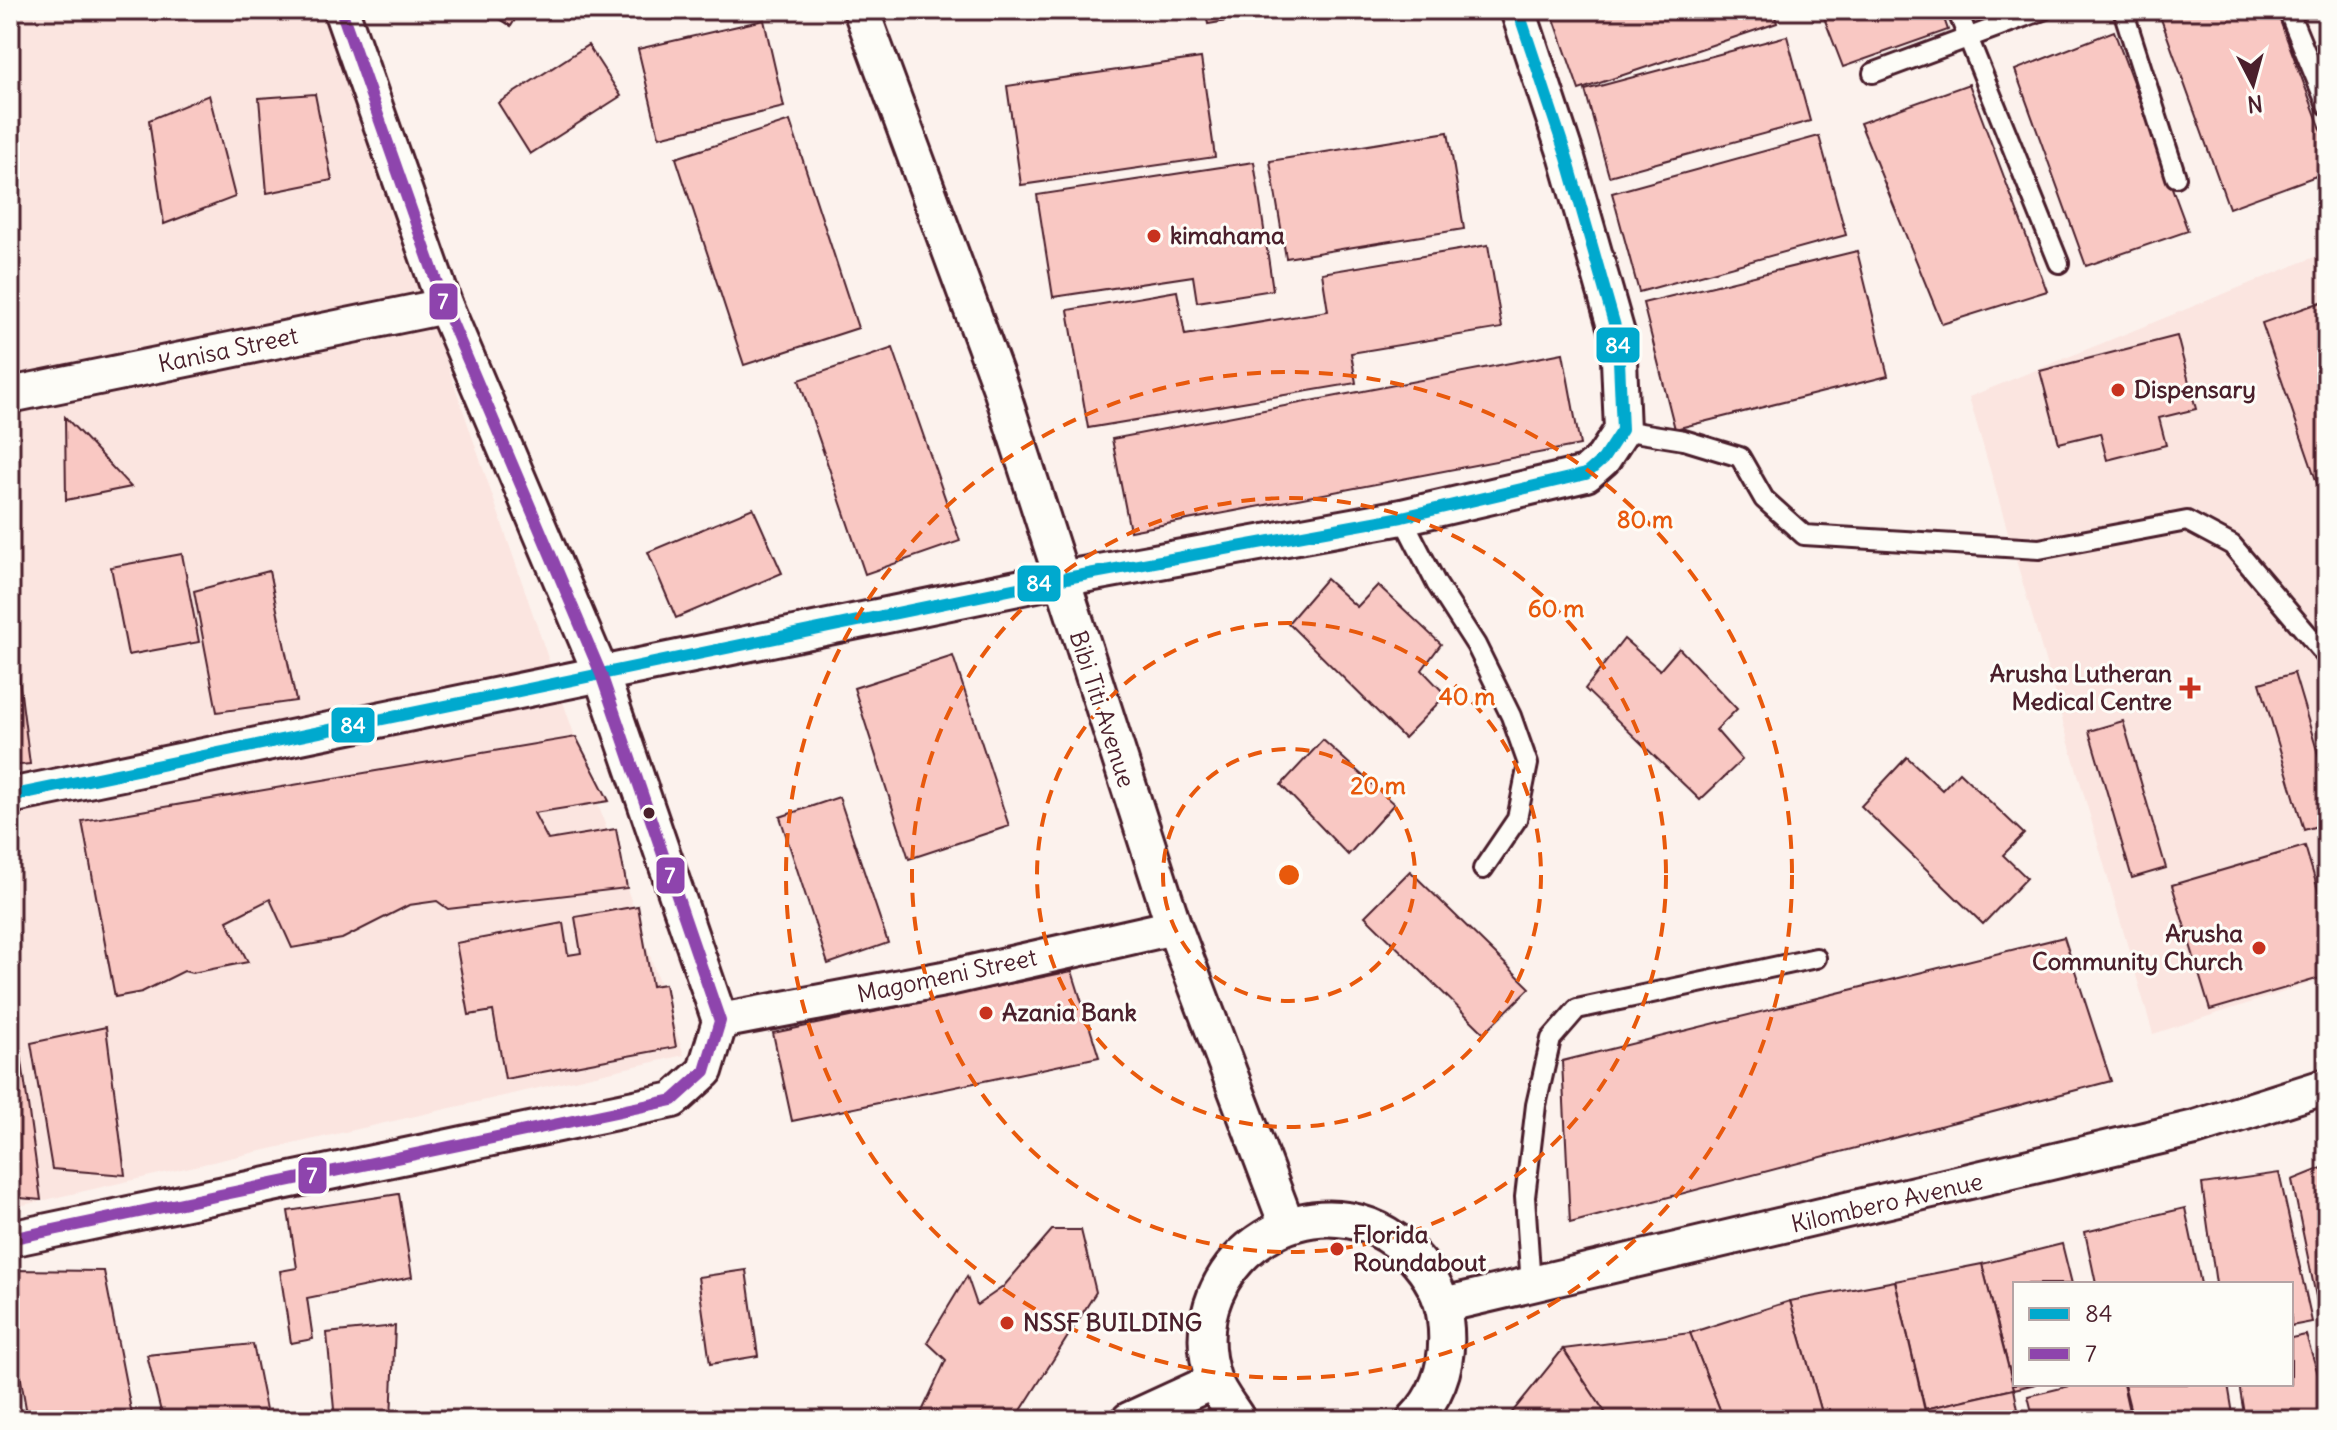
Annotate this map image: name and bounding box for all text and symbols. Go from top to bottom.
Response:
north arrow [2213,44,2293,124]
text: N [2246,89,2264,119]
place label: kimahama [1170,220,1285,250]
marker: kimahama [1145,227,1163,245]
line badge: 7 [428,282,459,321]
text: 7 [438,287,449,315]
street label: Kanisa Street [155,320,300,378]
line badge: 84 [1595,326,1641,364]
text: 84 [1605,331,1631,359]
place label: Dispensary [2134,374,2256,404]
marker: Dispensary [2109,381,2127,399]
text: 80 m [1617,504,1673,534]
line badge: 84 [1016,564,1062,603]
text: 84 [1026,569,1052,597]
text: 60 m [1528,593,1584,623]
street label: Bibi Titi Avenue [1064,627,1142,791]
place label: Arusha Lutheran Medical Centre [1990,658,2172,716]
marker: Arusha Lutheran Medical Centre [2179,677,2201,699]
text: 40 m [1439,681,1495,711]
line badge: 84 [330,706,376,744]
text: 84 [340,711,366,739]
text: 20 m [1350,770,1406,800]
unlabelled marker [641,805,657,821]
line badge: 7 [655,856,686,895]
text: 7 [665,861,676,889]
centre of rings [1275,861,1303,889]
place label: Arusha Community Church [2032,918,2243,976]
marker: Arusha Community Church [2250,939,2268,957]
street label: Magomeni Street [854,941,1039,1009]
place label: Azania Bank [1002,997,1137,1027]
marker: Azania Bank [977,1004,995,1022]
line badge: 7 [297,1156,328,1195]
text: 7 [307,1161,318,1189]
street label: Kilombero Avenue [1788,1165,1985,1239]
place label: Florida Roundabout [1353,1219,1487,1277]
marker: Florida Roundabout [1328,1240,1346,1258]
legend [2013,1282,2293,1386]
text: 84 [2085,1298,2113,1328]
place label: NSSF BUILDING [1023,1307,1202,1337]
marker: NSSF BUILDING [998,1314,1016,1332]
text: 7 [2085,1338,2097,1368]

